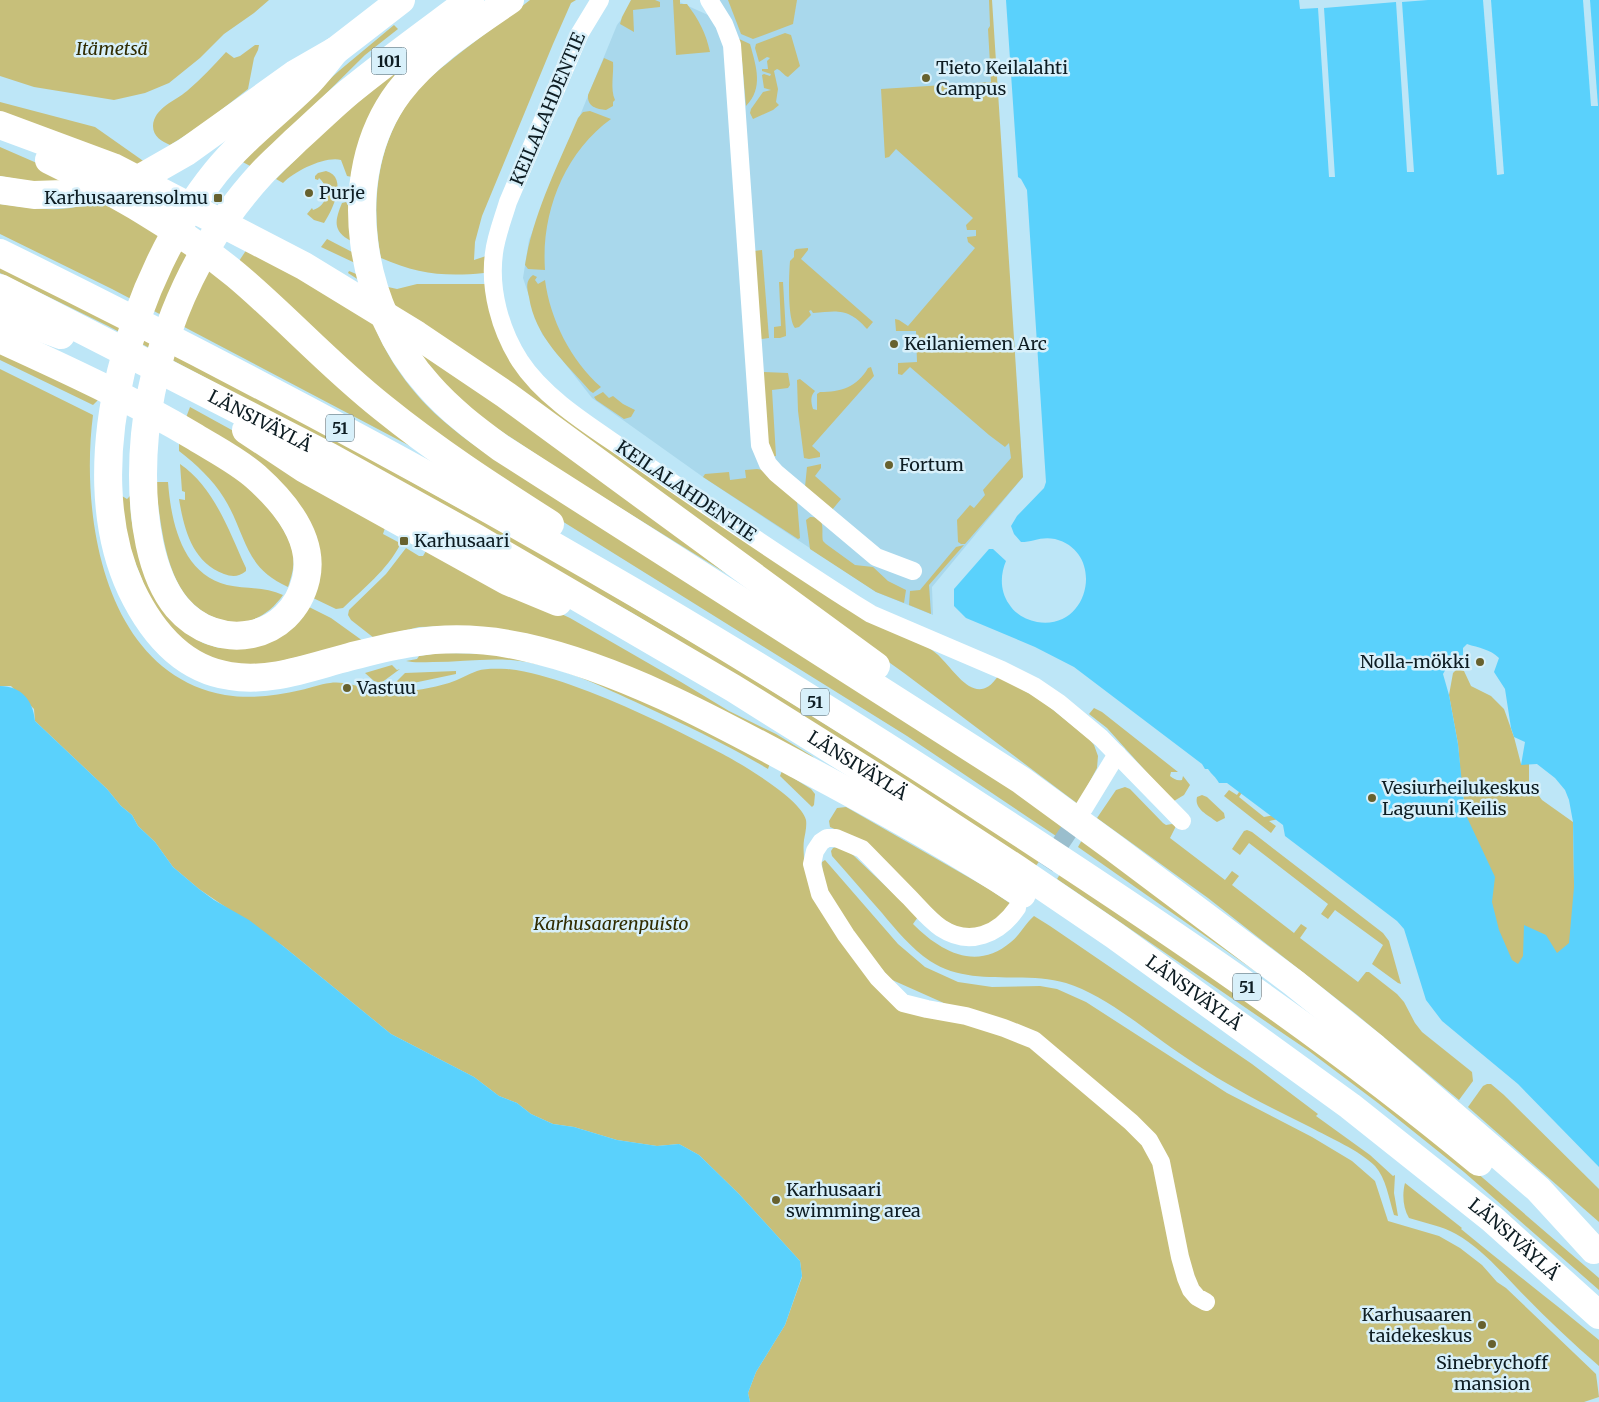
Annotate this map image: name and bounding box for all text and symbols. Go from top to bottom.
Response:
street label: KEILALAHDENTIE [505,28,590,189]
park label: Itämetsä [76,37,148,60]
road number: 101 [372,48,406,74]
place label: Tieto Keilalahti Campus [936,56,1068,100]
marker: Tieto Keilalahti Campus [920,72,932,84]
place label: Purje [319,181,365,204]
place label: Karhusaarensolmu [44,186,208,209]
marker: Purje [303,187,315,199]
marker: Karhusaarensolmu [212,192,224,204]
place label: Keilaniemen Arc [904,332,1047,355]
marker: Keilaniemen Arc [888,338,900,350]
street label: LÄNSIVÄYLÄ [204,385,316,457]
road number: 51 [326,414,354,442]
street label: KEILALAHDENTIE [612,435,761,546]
place label: Fortum [899,453,964,476]
marker: Fortum [883,459,895,471]
place label: Karhusaari [414,529,510,552]
marker: Karhusaari [398,535,410,547]
place label: Nolla-mökki [1360,650,1470,673]
marker: Nolla-mökki [1474,656,1486,668]
place label: Vastuu [356,676,416,699]
marker: Vastuu [341,682,353,694]
road number: 51 [801,689,829,716]
street label: LÄNSIVÄYLÄ [804,726,912,805]
place label: Vesiurheilukeskus Laguuni Keilis [1381,776,1540,820]
marker: Vesiurheilukeskus Laguuni Keilis [1366,792,1378,804]
park label: Karhusaarenpuisto [532,912,689,935]
street label: LÄNSIVÄYLÄ [1142,950,1247,1035]
road number: 51 [1233,974,1261,1000]
place label: Karhusaari swimming area [786,1178,921,1222]
street label: LÄNSIVÄYLÄ [1464,1193,1564,1285]
marker: Karhusaari swimming area [770,1194,782,1206]
place label: Karhusaaren taidekeskus [1362,1303,1472,1347]
marker: Karhusaaren taidekeskus [1476,1319,1488,1331]
marker: Sinebrychoff mansion [1486,1338,1498,1350]
place label: Sinebrychoff mansion [1436,1351,1549,1395]

